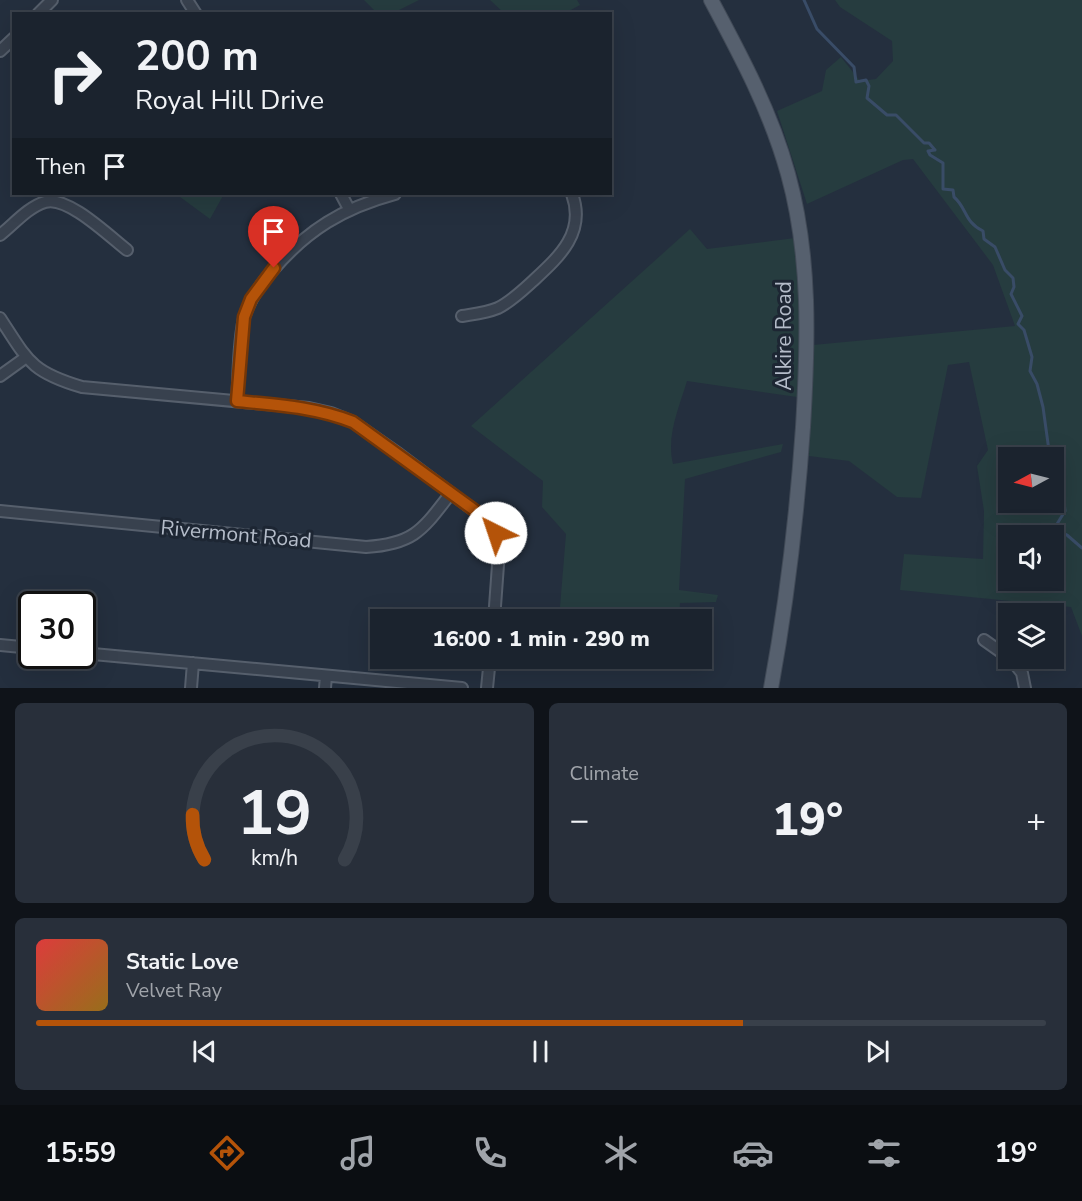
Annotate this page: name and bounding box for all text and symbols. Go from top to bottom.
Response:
text: 200 m [135,28,259,85]
icon: right [36,36,114,114]
text: Royal Hill Drive [135,82,324,119]
icon: arrive [98,150,131,183]
text: Then [36,152,86,182]
pin [248,206,299,268]
icon: arrive [257,215,290,248]
street label: Alkire Road [770,281,798,391]
north arrow [998,447,1064,513]
map controls [998,447,1064,669]
position arrow [464,501,528,565]
street label: Rivermont Road [159,513,313,555]
button: sound [998,525,1064,591]
speed limit sign: 30 [18,591,96,669]
button: layers [998,603,1064,669]
text: 16:00 · 1 min · 290 m [432,624,650,654]
text: Climate [570,760,639,787]
text: 19 [237,771,312,856]
text: 19° [772,790,843,851]
text: − [570,798,589,843]
text: + [1026,798,1046,843]
text: km/h [251,843,298,873]
text: Static Love [126,947,239,977]
text: Velvet Ray [126,977,222,1004]
icon: previous [188,1035,221,1068]
icon: pause [524,1035,557,1068]
icon: next [861,1035,894,1068]
icon: directions [206,1132,248,1174]
icon: music [337,1132,379,1174]
icon: phone [469,1132,511,1174]
icon: climate [600,1132,642,1174]
icon: car [732,1132,774,1174]
icon: filters [863,1132,905,1174]
text: 15:59 [45,1135,116,1172]
text: 19° [995,1135,1037,1172]

